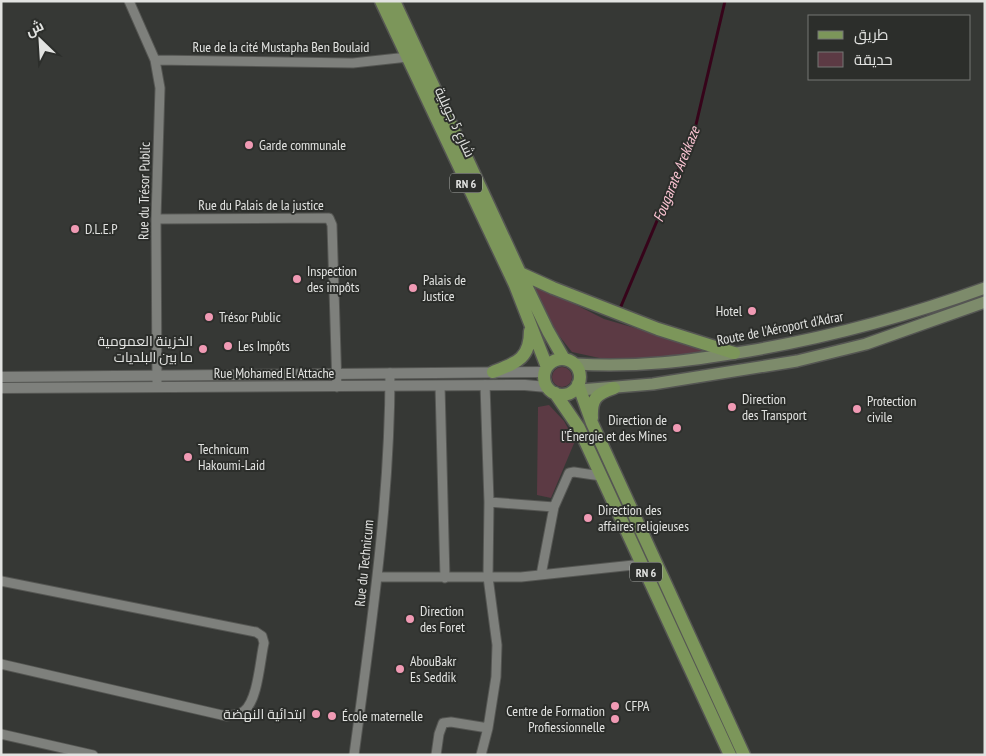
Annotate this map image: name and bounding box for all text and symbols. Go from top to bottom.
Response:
north arrow [15,15,65,65]
legend [808,15,971,80]
text: ش [23,16,46,40]
text: طريق [854,25,888,45]
street label: Rue de la cité Mustapha Ben Boulaid [193,38,369,56]
text: حديقة [854,50,893,69]
street label: شارع 5 جويلية [431,84,479,160]
water label: Fougarate Arekkaze [648,123,704,224]
place label: Garde communale [259,136,346,154]
marker: Garde communale [243,139,255,151]
street label: Rue du Trésor Public [134,142,154,240]
road number: RN 6 [450,174,482,192]
street label: Rue du Palais de la justice [198,196,324,214]
place label: D.L.E.P [85,220,118,238]
marker: D.L.E.P [69,223,81,235]
place label: Inspection des impôts [307,262,360,296]
place label: Palais de Justice [422,271,466,305]
marker: Inspection des impôts [291,273,303,285]
marker: Palais de Justice [407,282,419,294]
place label: Hotel [716,302,743,320]
marker: Hotel [746,305,758,317]
street label: Route de l'Aéroport d'Adrar [715,307,845,349]
place label: Trésor Public [219,308,281,326]
marker: Trésor Public [203,311,215,323]
place label: الخزينة العمومية ما بين البلديات [97,332,193,366]
place label: Les Impôts [238,337,290,355]
marker: Les Impôts [222,340,234,352]
marker: الخزينة العمومية ما بين البلديات [197,343,209,355]
street label: Rue Mohamed El Attache [214,364,335,382]
place label: Direction des Transport [742,390,807,424]
place label: Protection civile [867,392,916,426]
marker: Direction des Transport [726,401,738,413]
marker: Protection civile [851,403,863,415]
place label: Direction de l’Énergie et des Mines [561,411,667,445]
marker: Direction de l’Énergie et des Mines [671,422,683,434]
place label: Technicum Hakoumi-Laid [198,440,265,474]
marker: Technicum Hakoumi-Laid [182,451,194,463]
place label: Direction des affaires religieuses [598,501,689,535]
marker: Direction des affaires religieuses [582,512,594,524]
street label: Rue du Technicum [350,519,378,607]
road number: RN 6 [630,562,662,582]
place label: Direction des Foret [420,602,465,636]
marker: Direction des Foret [404,613,416,625]
place label: AbouBakr Es Seddik [410,652,457,686]
marker: AbouBakr Es Seddik [394,663,406,675]
place label: CFPA [625,697,650,715]
marker: CFPA [609,700,621,712]
place label: Centre de Formation Profiessionnelle [506,702,605,736]
place label: ابتدائية النهضة [223,705,306,723]
place label: École maternelle [342,707,423,725]
marker: ابتدائية النهضة [310,708,322,720]
marker: École maternelle [326,710,338,722]
marker: Centre de Formation Profiessionnelle [609,713,621,725]

